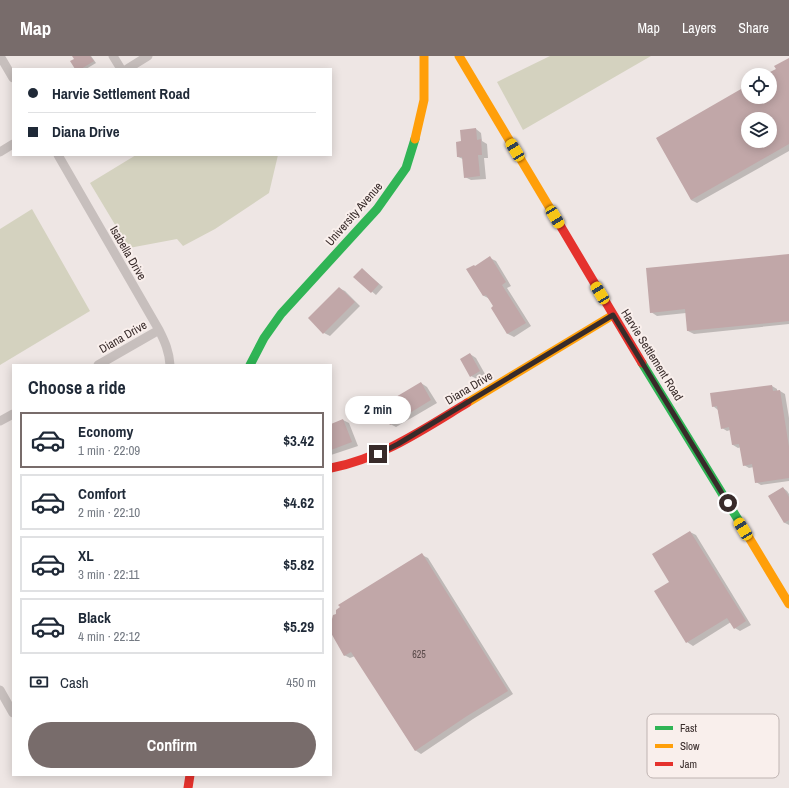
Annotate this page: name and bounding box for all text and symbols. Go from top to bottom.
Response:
text: Map [20,15,51,41]
text: Map [638,19,660,37]
text: Layers [682,19,716,37]
text: Share [738,19,769,37]
map controls [741,68,777,148]
button: locate [741,68,777,104]
text: Harvie Settlement Road [52,83,190,104]
button: layers [741,112,777,148]
text: Diana Drive [52,121,120,142]
car [504,137,526,163]
street label: University Avenue [322,179,386,249]
car [544,204,566,230]
street label: Isabella Drive [106,223,150,283]
car [589,280,611,306]
street label: Harvie Settlement Road [617,306,687,404]
street label: Diana Drive [96,317,150,357]
street label: Diana Drive [442,368,496,408]
text: Choose a ride [28,375,126,400]
callout: 2 min [345,396,411,424]
text: 2 min [364,401,392,418]
text: Economy [78,421,133,442]
icon: car [30,422,66,458]
text: $3.42 [283,430,314,451]
text: 1 min · 22:09 [78,442,140,459]
route end [369,445,387,463]
text: Comfort [78,483,126,504]
icon: car [30,484,66,520]
text: $4.62 [283,492,314,513]
route start [719,494,737,512]
text: 2 min · 22:10 [78,504,140,521]
car [732,516,754,542]
text: XL [78,545,94,566]
icon: car [30,546,66,582]
text: $5.82 [283,554,314,575]
text: 3 min · 22:11 [78,566,139,583]
text: Black [78,607,111,628]
icon: car [30,608,66,644]
text: $5.29 [283,616,314,637]
text: 4 min · 22:12 [78,628,140,645]
house number: 625 [412,648,426,661]
icon: cash [28,671,50,693]
text: Cash [60,672,89,693]
text: 450 m [286,674,316,691]
legend [647,714,779,778]
text: Fast [680,721,698,735]
button: Confirm [28,722,316,768]
text: Slow [680,739,700,753]
text: Jam [680,757,697,771]

